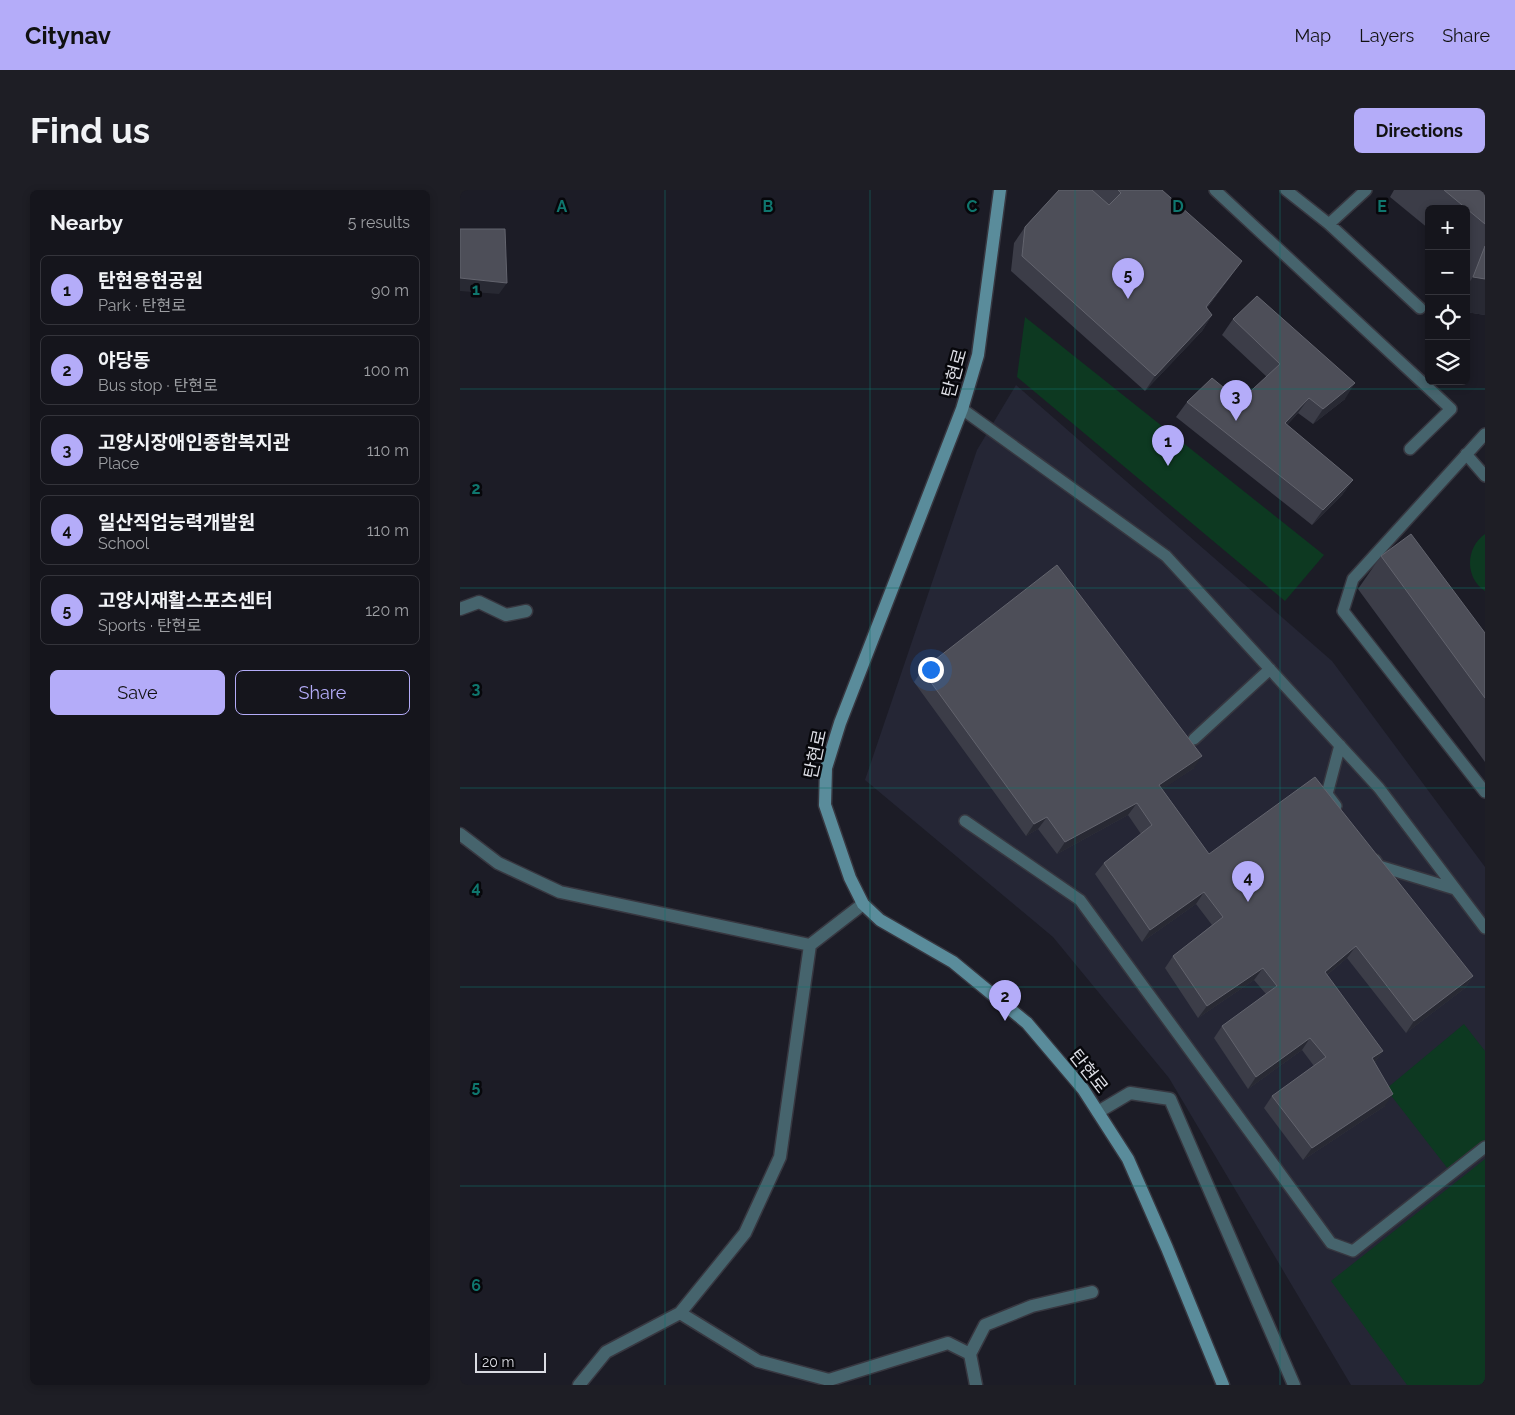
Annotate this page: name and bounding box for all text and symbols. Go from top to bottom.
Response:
text: Citynav [25,21,111,50]
text: Map [1295,25,1331,46]
text: Layers [1359,25,1414,46]
text: Share [1442,25,1490,46]
button: Directions [1354,108,1485,153]
text: Find us [30,110,150,151]
text: A [557,197,568,216]
text: B [763,197,774,216]
text: C [967,197,978,216]
text: D [1172,197,1184,216]
text: E [1377,197,1387,216]
map controls [1425,205,1470,385]
button: + [1425,205,1470,250]
text: Nearby [50,210,123,235]
text: 5 results [348,213,410,232]
button: − [1425,250,1470,295]
pin: 5 [1112,258,1144,299]
text: 탄현용현공원 [98,269,203,291]
text: 1 [472,280,480,299]
text: 1 [63,281,71,300]
text: 90 m [371,281,409,300]
button: locate [1425,295,1470,340]
text: Park · 탄현로 [98,296,186,315]
button: layers [1425,340,1470,385]
street label: 탄현로 [937,346,971,400]
text: 야당동 [98,349,150,371]
text: 2 [62,361,72,380]
text: 100 m [364,361,409,380]
text: Bus stop · 탄현로 [98,376,218,395]
pin: 3 [1220,380,1252,421]
pin: 1 [1152,425,1184,466]
text: 고양시장애인종합복지관 [98,431,290,453]
text: 3 [63,441,71,460]
text: 110 m [367,441,409,460]
text: Place [98,454,139,473]
text: 2 [471,479,481,498]
text: 일산직업능력개발원 [98,511,255,533]
text: 4 [62,521,72,540]
text: 110 m [367,521,409,540]
text: School [98,534,149,553]
text: 고양시재활스포츠센터 [98,589,273,611]
text: 5 [63,601,71,620]
text: 120 m [365,601,409,620]
text: Sports · 탄현로 [98,616,201,635]
your location [918,657,944,683]
button: Save [50,670,225,715]
button: Share [235,670,410,715]
text: 3 [472,679,481,698]
street label: 탄현로 [800,728,830,780]
pin: 4 [1232,861,1264,902]
text: 4 [471,878,481,897]
pin: 2 [989,980,1021,1021]
street label: 탄현로 [1065,1045,1113,1097]
text: 5 [472,1077,481,1096]
text: 6 [471,1276,481,1295]
scale bar [475,1350,546,1373]
text: 20 m [482,1354,514,1370]

